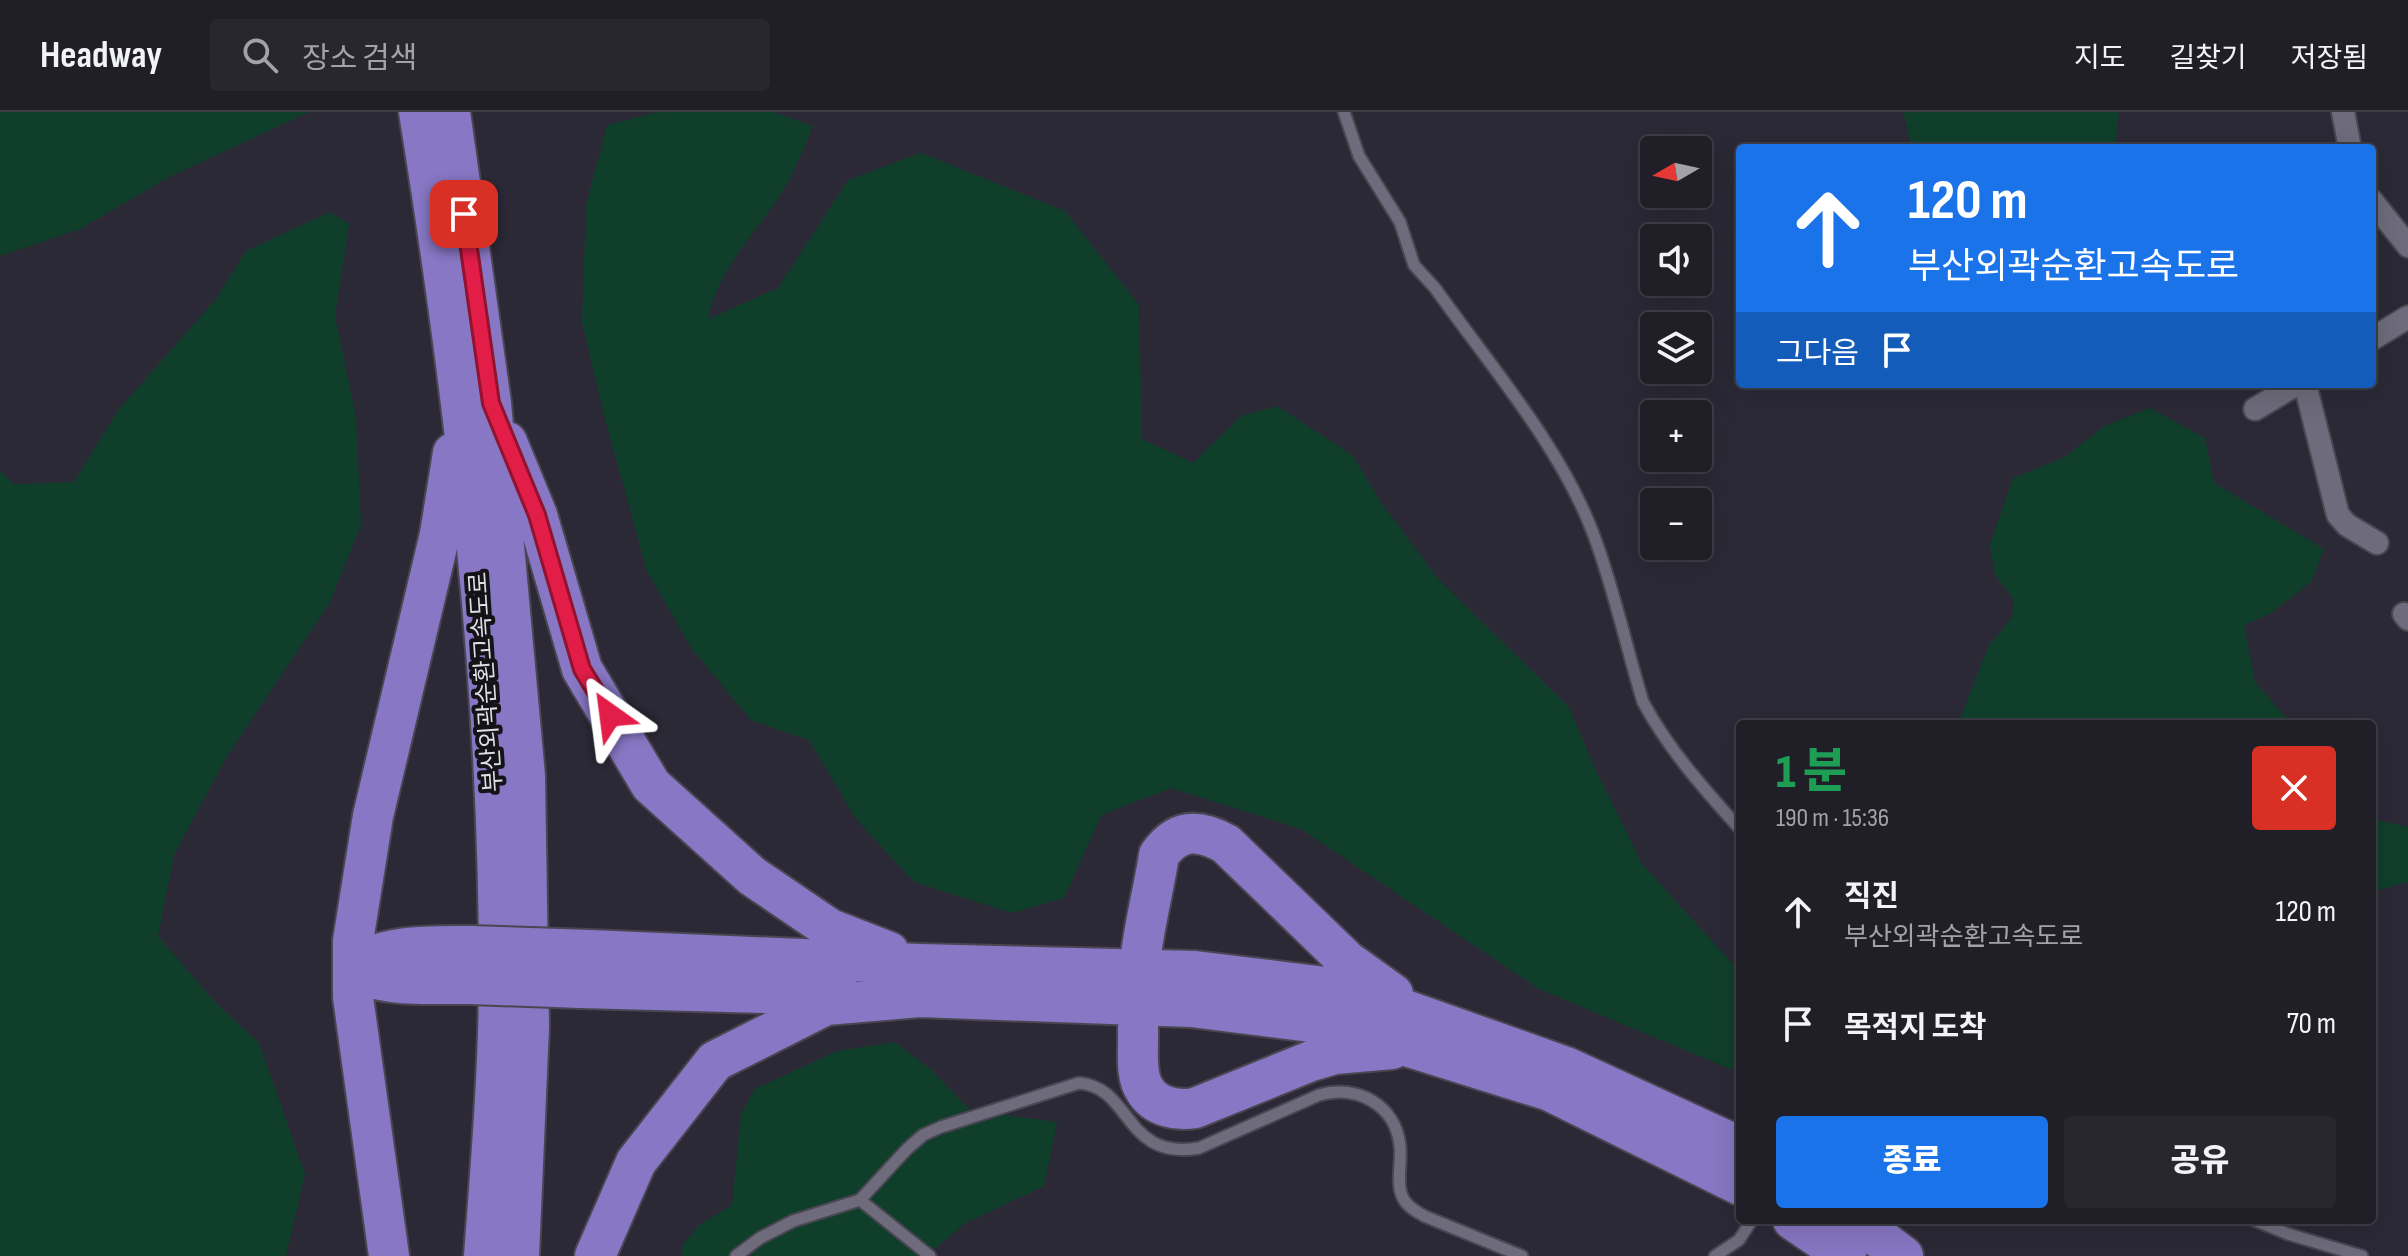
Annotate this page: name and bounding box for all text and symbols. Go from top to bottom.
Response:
search box [210,19,770,91]
text: Headway [40,33,162,78]
icon: search [238,33,282,77]
text: 장소 검색 [302,41,417,77]
text: 지도 [2074,42,2125,75]
text: 길찾기 [2169,42,2247,75]
text: 저장됨 [2291,42,2368,75]
north arrow [1640,136,1712,208]
map controls [1640,136,1712,560]
text: 120 m [1908,168,2028,235]
icon: ahead [1776,176,1880,280]
pin [430,180,498,248]
icon: arrive [442,192,486,236]
button: sound [1640,224,1712,296]
text: 부산외곽순환고속도로 [1908,246,2239,289]
button: layers [1640,312,1712,384]
icon: arrive [1875,328,1919,372]
text: 그다음 [1776,336,1859,372]
button: + [1640,400,1712,472]
button: − [1640,488,1712,560]
street label: 부산외곽순환고속도로 [464,571,508,793]
position arrow [568,673,652,757]
text: 1 분 [1776,744,1847,801]
button: close [2252,746,2336,830]
text: 190 m · 15:36 [1776,803,1889,834]
text: 직진 [1844,879,1899,915]
icon: ahead [1776,890,1820,934]
text: 120 m [2275,894,2336,930]
text: 부산외곽순환고속도로 [1844,922,2083,953]
icon: arrive [1776,1002,1820,1046]
text: 70 m [2287,1006,2336,1042]
text: 목적지 도착 [1844,1010,1987,1046]
button: 종료 [1776,1116,2048,1208]
button: 공유 [2064,1116,2336,1208]

